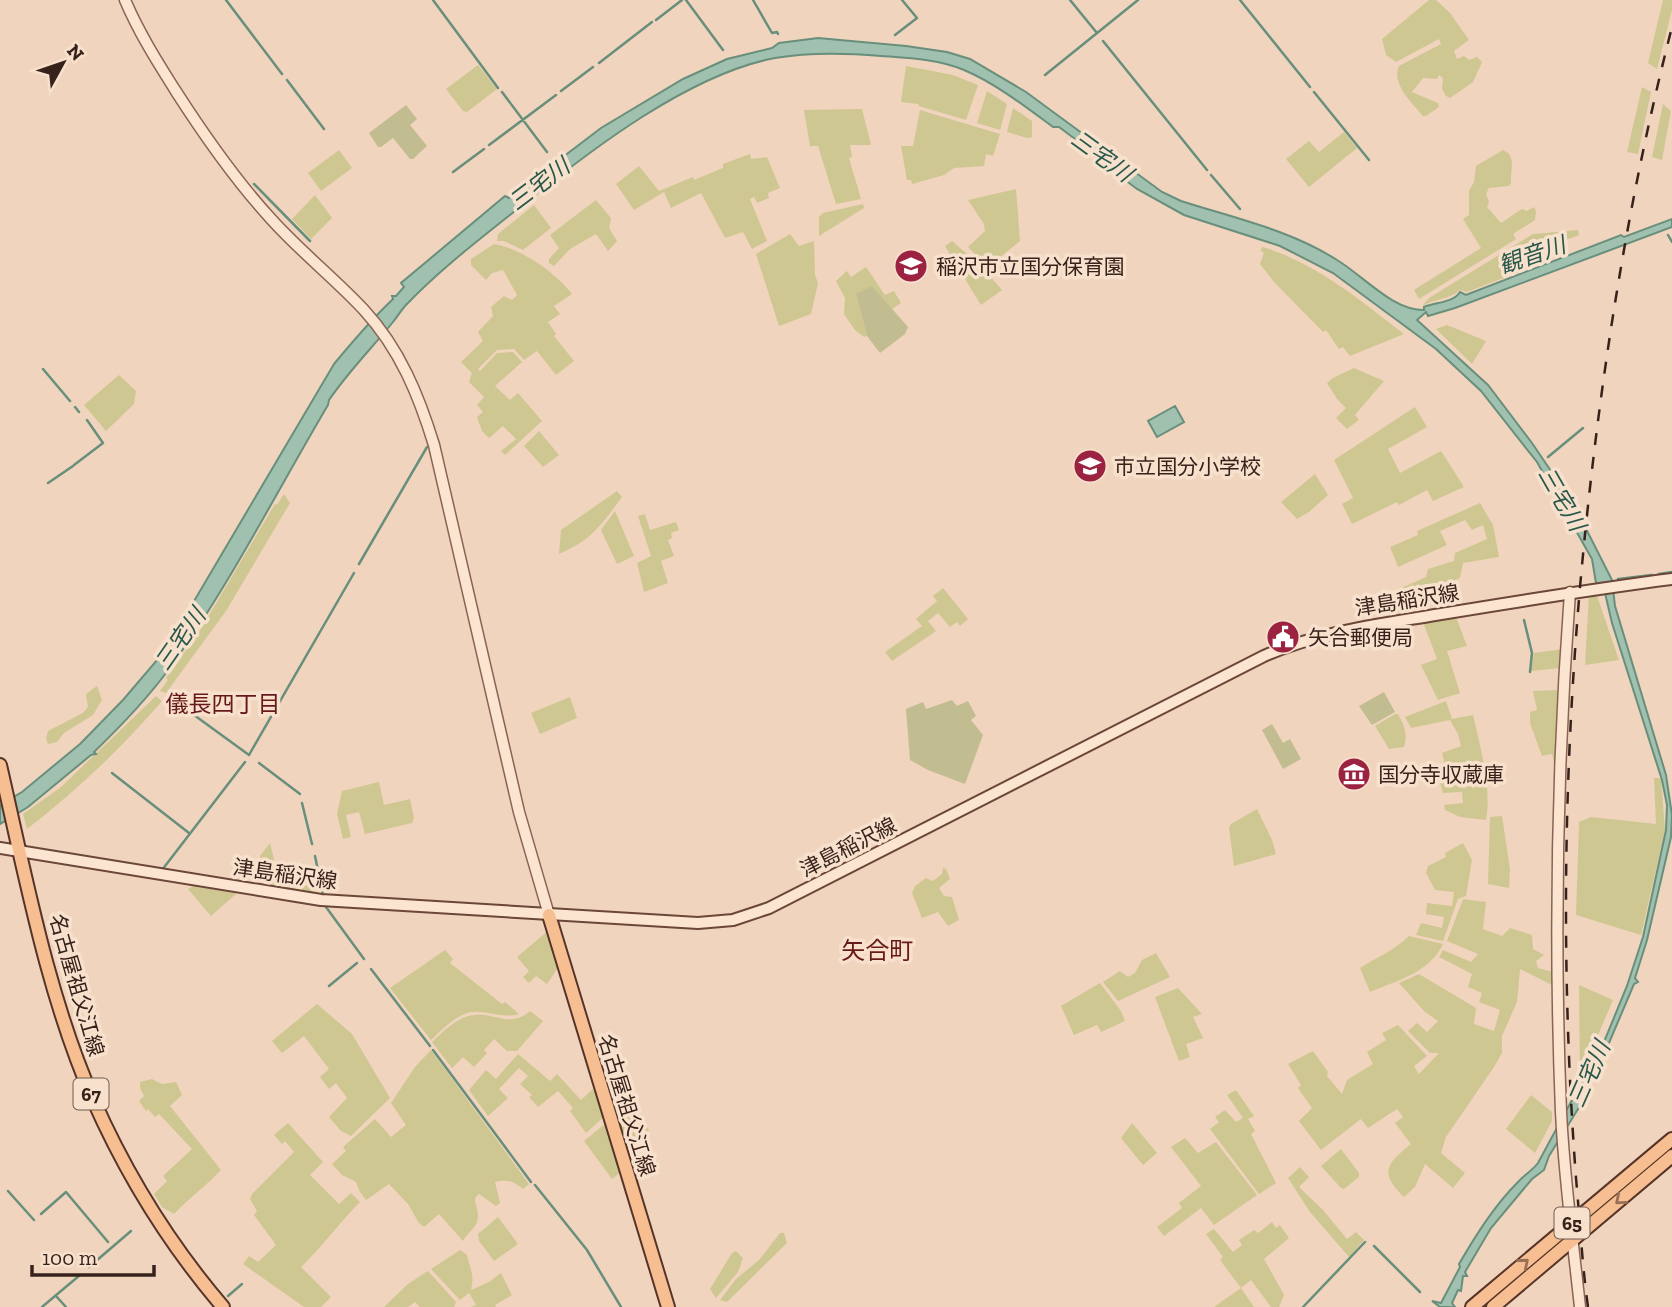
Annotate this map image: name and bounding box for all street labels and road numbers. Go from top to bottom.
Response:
street label: 津島稲沢線 [1353,579,1461,621]
street label: 津島稲沢線 [796,812,900,882]
street label: 津島稲沢線 [231,854,339,894]
street label: 名古屋祖父江線 [45,911,109,1059]
street label: 名古屋祖父江線 [594,1031,660,1179]
road number: 67 [74,1078,108,1110]
road number: 65 [1554,1208,1590,1238]

